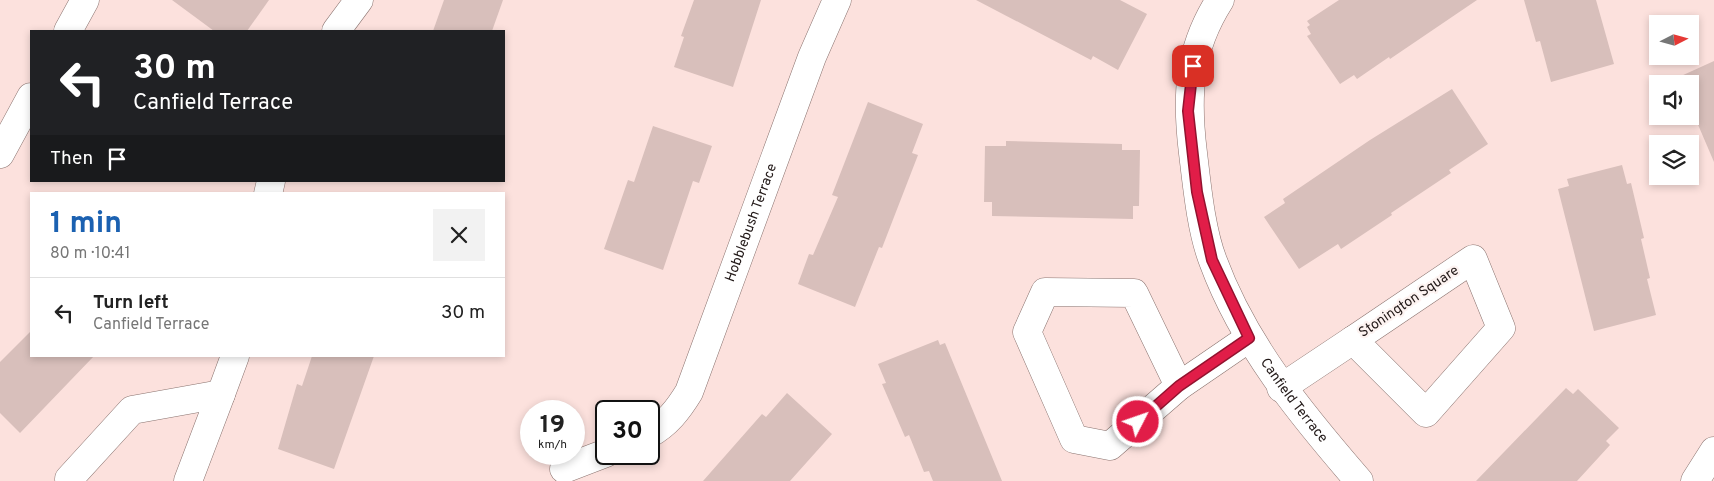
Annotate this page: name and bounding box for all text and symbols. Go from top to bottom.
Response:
north arrow [1649,15,1699,65]
map controls [1649,15,1699,185]
pin [1172,45,1214,87]
text: 30 m [133,47,216,91]
icon: left [50,50,115,115]
icon: arrive [1179,52,1207,80]
button: sound [1649,75,1699,125]
text: Canfield Terrace [133,90,293,117]
button: layers [1649,135,1699,185]
icon: arrive [103,145,131,173]
text: Then [50,147,93,171]
street label: Hobblebush Terrace [722,161,781,284]
text: 1 min [50,206,122,243]
button: close [433,209,485,261]
text: 80 m · 10:41 [50,244,130,264]
street label: Stonington Square [1356,262,1462,342]
text: Turn left [93,291,169,315]
icon: left [50,299,78,327]
text: 30 m [441,301,485,325]
text: Canfield Terrace [93,315,209,335]
street label: Canfield Terrace [1257,355,1331,446]
position arrow [1111,395,1163,447]
speed limit sign: 30 [595,400,660,465]
text: 19 [540,410,565,442]
text: km/h [538,437,567,453]

